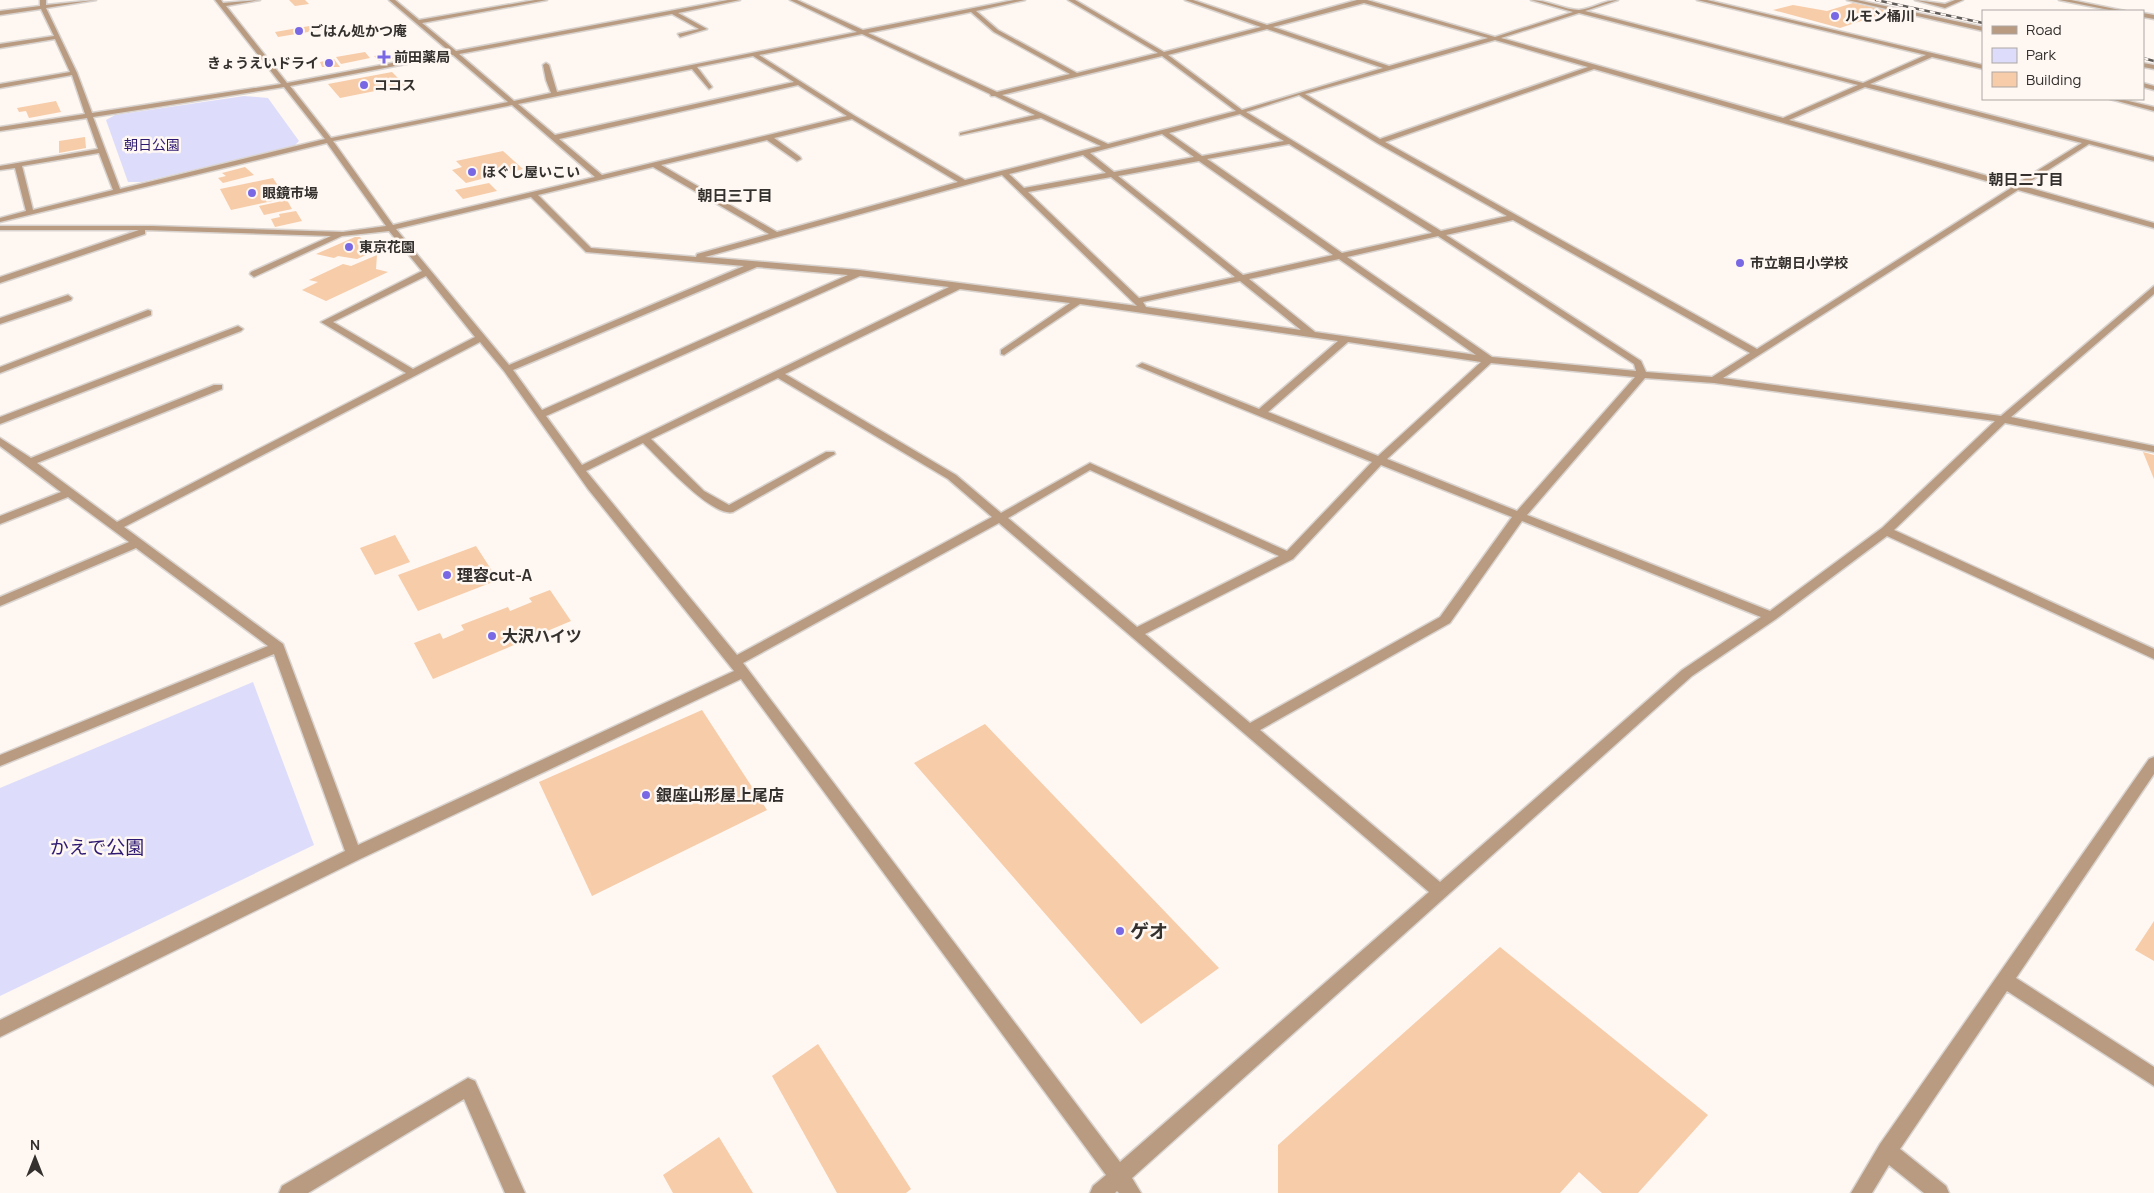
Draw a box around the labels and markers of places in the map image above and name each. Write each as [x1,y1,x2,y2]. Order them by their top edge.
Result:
place label: ルモン桶川 [1845,6,1915,25]
marker: ルモン桶川 [1829,10,1841,22]
place label: ごはん処かつ庵 [309,21,407,40]
marker: ごはん処かつ庵 [293,25,305,37]
place label: 前田薬局 [394,47,450,66]
marker: 前田薬局 [378,51,390,63]
place label: きょうえいドライ [207,53,319,72]
marker: きょうえいドライ [323,57,335,69]
place label: ココス [374,75,416,94]
marker: ココス [358,79,370,91]
place label: ほぐし屋いこい [482,162,580,181]
marker: ほぐし屋いこい [466,166,478,178]
place label: 眼鏡市場 [262,183,318,202]
marker: 眼鏡市場 [246,187,258,199]
place label: 東京花園 [359,237,415,256]
marker: 東京花園 [343,241,355,253]
place label: 市立朝日小学校 [1750,253,1848,272]
marker: 市立朝日小学校 [1734,257,1746,269]
place label: 理容cut-A [457,564,533,586]
marker: 理容cut-A [441,569,453,581]
place label: 大沢ハイツ [502,625,582,647]
marker: 大沢ハイツ [486,630,498,642]
place label: 銀座山形屋上尾店 [656,784,784,806]
marker: 銀座山形屋上尾店 [640,789,652,801]
place label: ゲオ [1130,918,1168,944]
marker: ゲオ [1114,925,1126,937]

